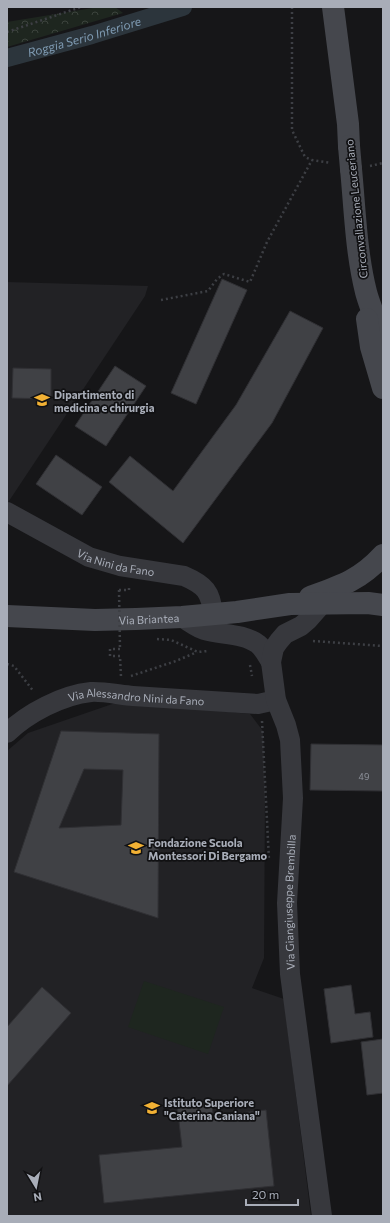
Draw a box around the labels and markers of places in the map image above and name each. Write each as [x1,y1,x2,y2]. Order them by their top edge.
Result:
place label: Dipartimento di medicina e chirurgia [54,388,155,414]
school or university icon: Dipartimento di medicina e chirurgia [33,391,51,409]
place label: Fondazione Scuola Montessori Di Bergamo [148,836,268,862]
school or university icon: Fondazione Scuola Montessori Di Bergamo [127,839,145,857]
place label: Istituto Superiore "Caterina Caniana" [164,1096,260,1122]
school or university icon: Istituto Superiore "Caterina Caniana" [143,1099,161,1117]

